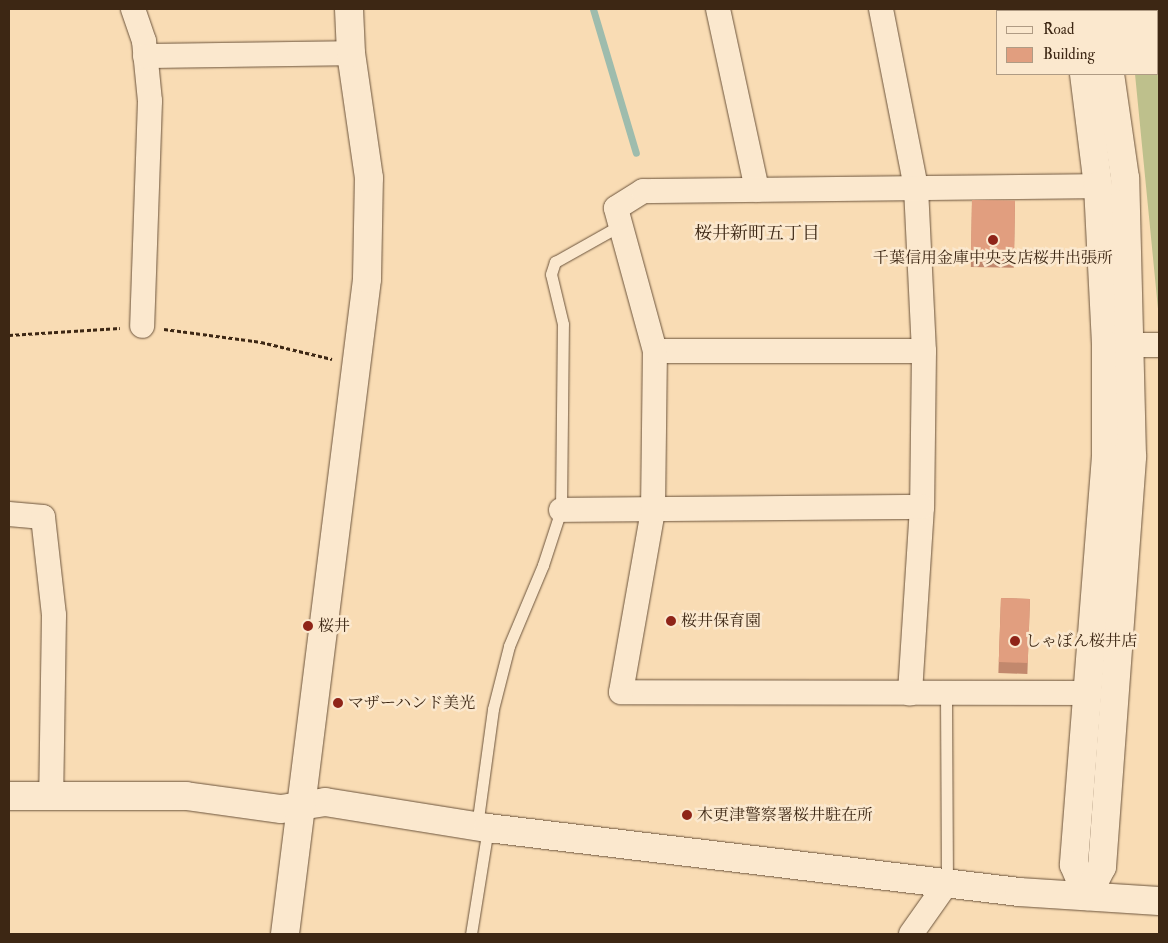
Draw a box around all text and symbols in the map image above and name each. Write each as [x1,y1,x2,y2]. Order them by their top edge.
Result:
legend [996,10,1158,75]
text: Road [1043,20,1074,39]
text: Building [1043,45,1095,64]
district label: 桜井新町五丁目 [694,223,820,245]
marker: 千葉信用金庫中央支店桜井出張所 [987,234,999,246]
place label: 千葉信用金庫中央支店桜井出張所 [873,248,1113,268]
place label: 桜井保育園 [681,611,761,631]
marker: 桜井保育園 [665,615,677,627]
place label: 桜井 [318,616,350,636]
marker: 桜井 [302,620,314,632]
place label: しゃぼん桜井店 [1025,631,1137,651]
marker: しゃぼん桜井店 [1009,635,1021,647]
place label: マザーハンド美光 [348,693,476,713]
marker: マザーハンド美光 [332,697,344,709]
place label: 木更津警察署桜井駐在所 [697,805,873,825]
marker: 木更津警察署桜井駐在所 [681,809,693,821]

